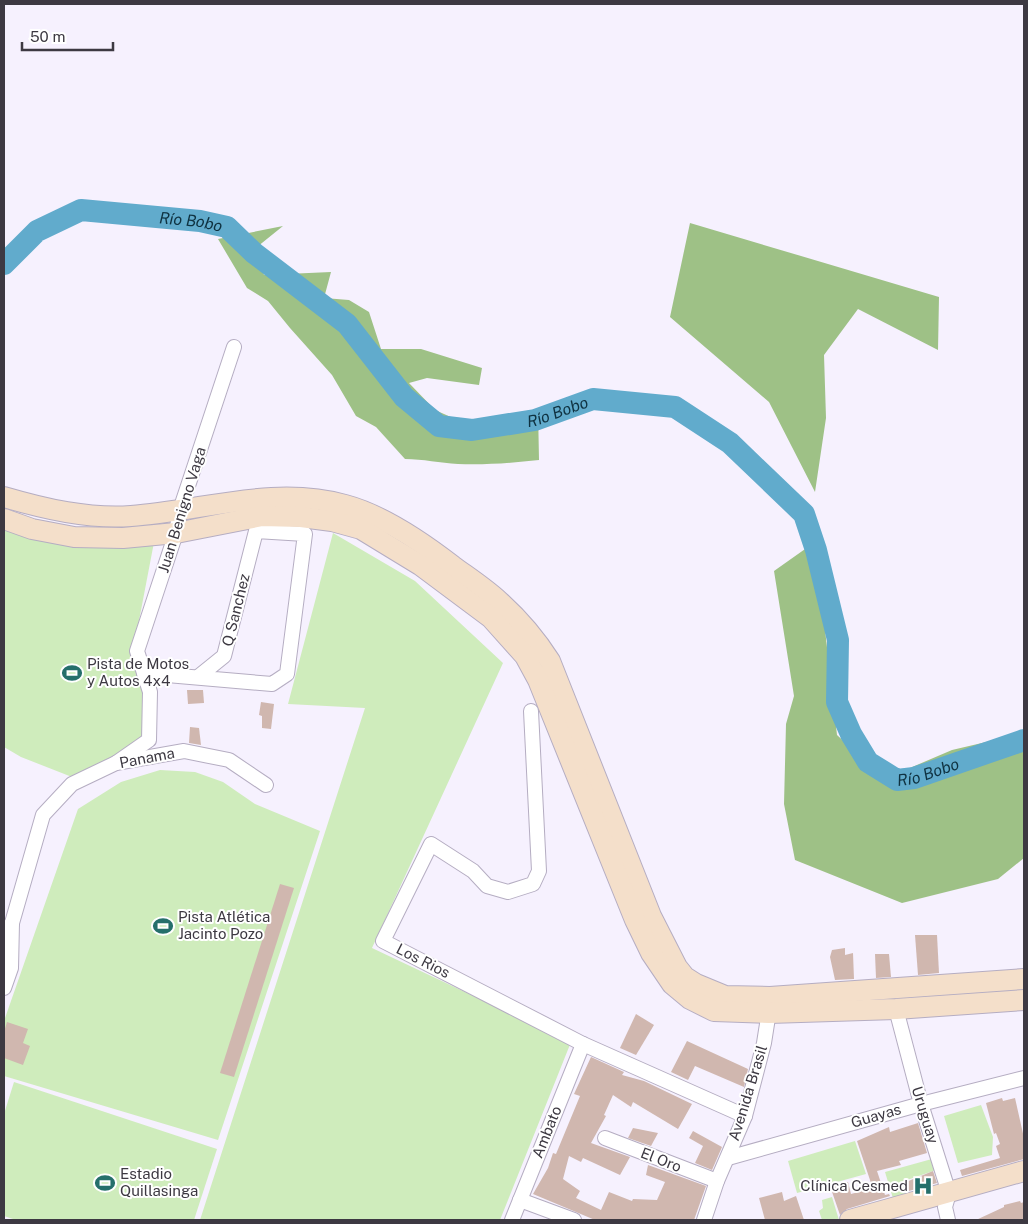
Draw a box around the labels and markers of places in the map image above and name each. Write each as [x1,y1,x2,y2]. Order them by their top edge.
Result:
place label: Pista de Motos y Autos 4x4 [87,655,189,689]
sports icon: Pista de Motos y Autos 4x4 [61,662,83,684]
place label: Pista Atlética Jacinto Pozo [178,908,270,942]
sports icon: Pista Atlética Jacinto Pozo [152,915,174,937]
place label: Estadio Quillasinga [120,1165,198,1199]
sports icon: Estadio Quillasinga [94,1172,116,1194]
hospital icon: Clínica Cesmed [912,1175,934,1197]
place label: Clínica Cesmed [800,1177,908,1194]

